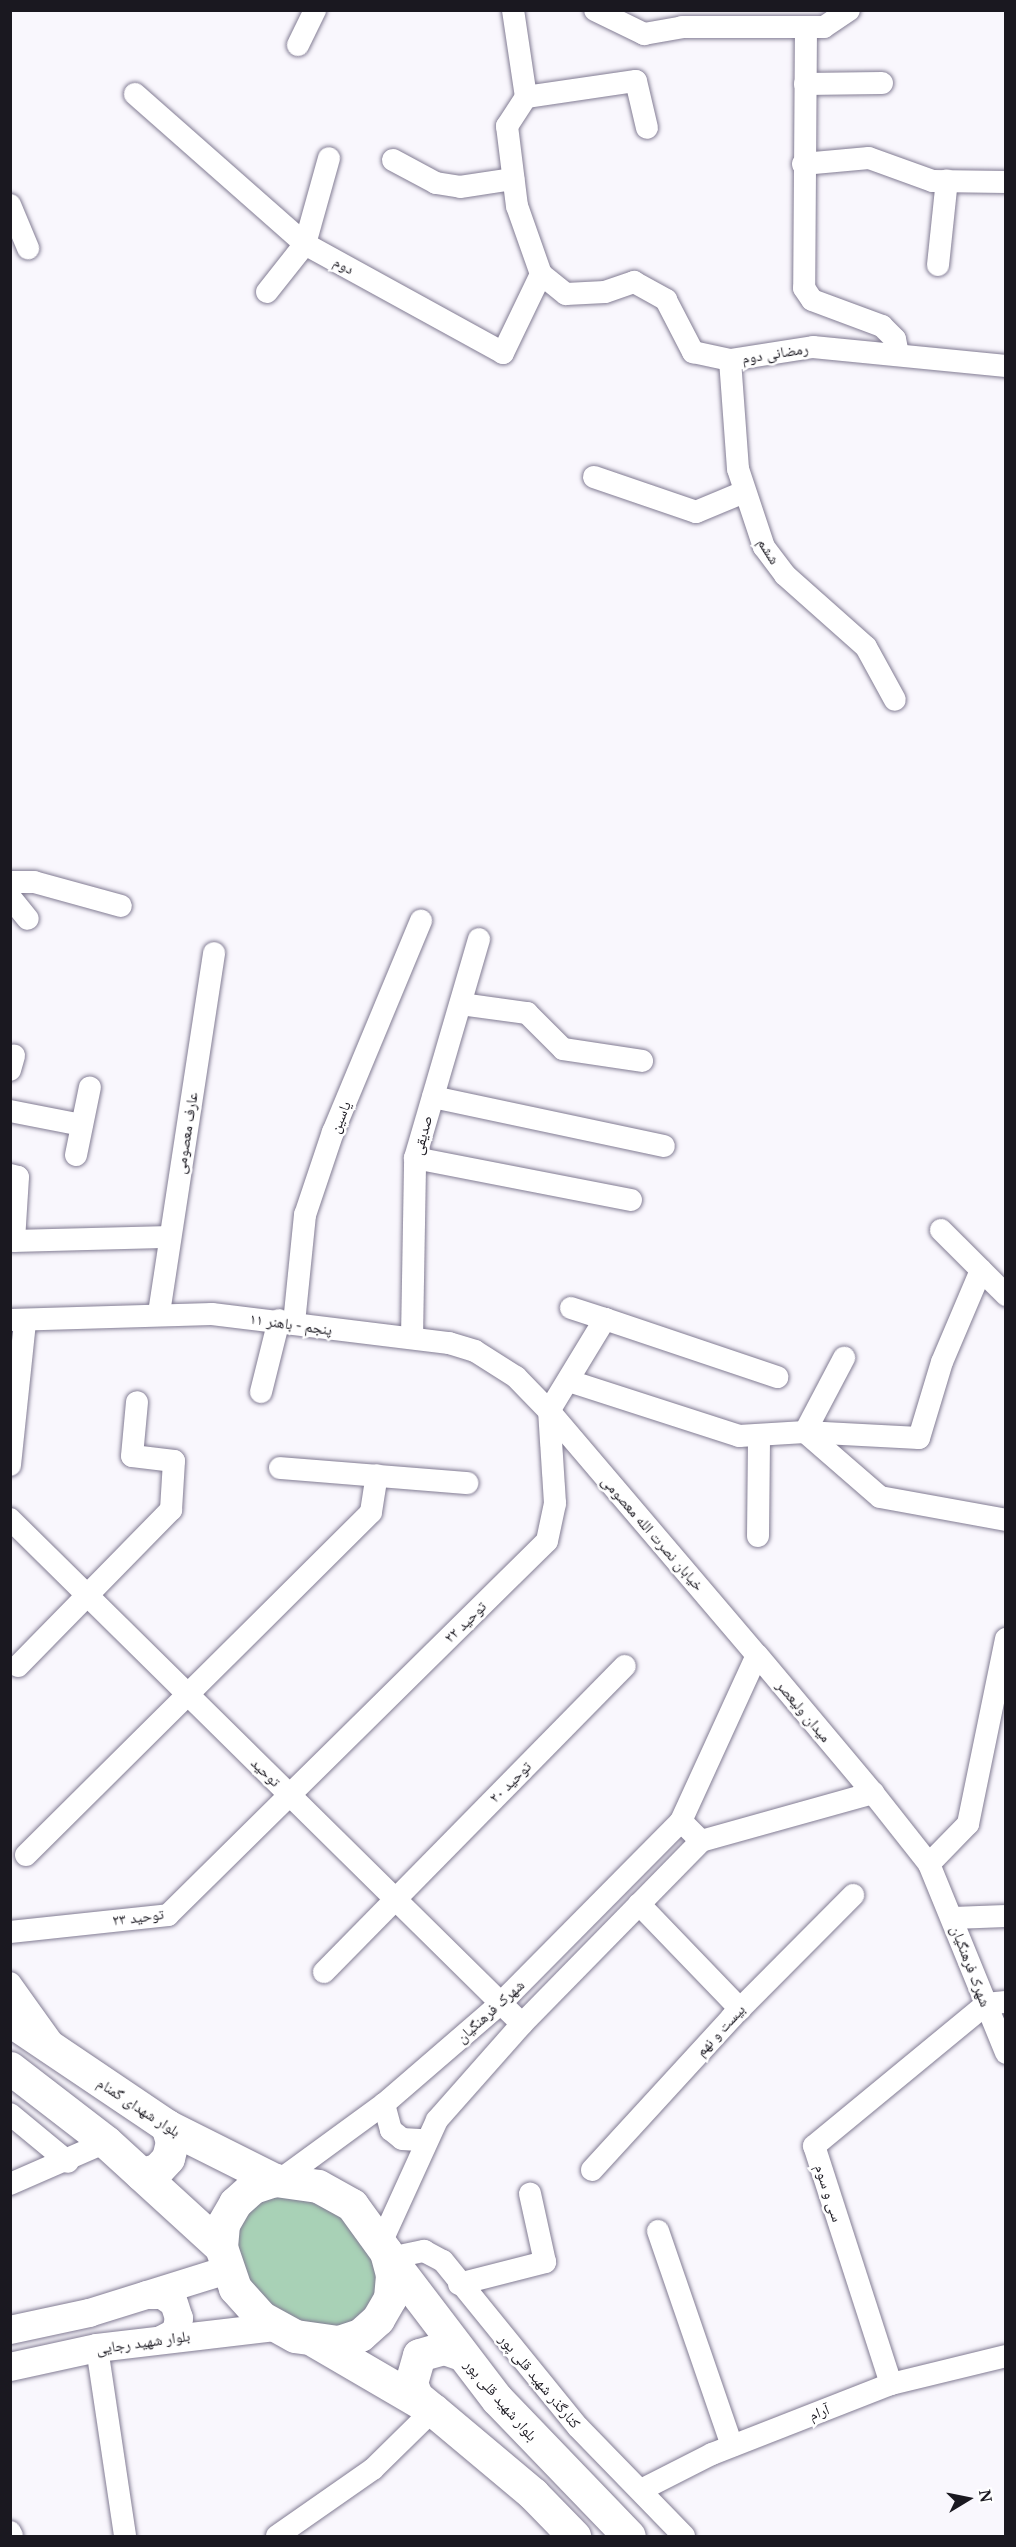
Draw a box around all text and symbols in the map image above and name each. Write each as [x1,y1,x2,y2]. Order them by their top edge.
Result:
street label: دوم [331,252,357,278]
street label: رمضانی دوم [741,339,809,367]
street label: ششم [754,534,784,568]
street label: عارف معصومی [171,1091,201,1175]
street label: یاسین [325,1098,355,1136]
street label: صدیقی [408,1113,436,1157]
street label: پنجم - باهنر ۱۱ [249,1309,333,1339]
street label: خیابان نصرت الله معصومی [598,1472,708,1594]
street label: توحید ۲۲ [440,1597,490,1647]
street label: میدان ولیعصر [773,1676,835,1746]
street label: توحید [247,1754,285,1790]
street label: توحید ۲۰ [485,1757,535,1807]
street label: توحید ۲۳ [111,1904,165,1930]
street label: شهرک فرهنگیان [947,1923,995,2009]
street label: شهرک فرهنگیان [452,1976,528,2046]
street label: بیست و نهم [691,2000,749,2060]
street label: بلوار شهدای گمنام [94,2073,184,2141]
street label: سی و سوم [811,2162,847,2224]
street label: بلوار شهید رجایی [95,2327,191,2357]
street label: کنارگذر شهید قلی پور [495,2330,585,2432]
street label: بلوار شهید قلی پور [461,2356,541,2444]
street label: آرام [806,2400,832,2424]
north arrow [938,2469,998,2529]
text: N [974,2488,998,2504]

